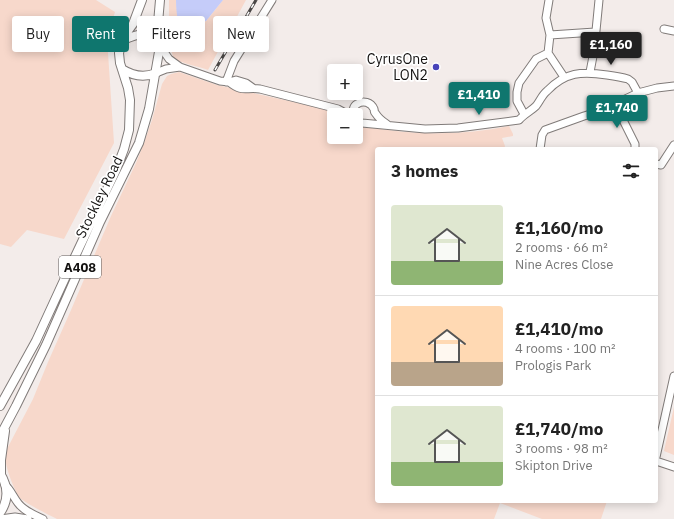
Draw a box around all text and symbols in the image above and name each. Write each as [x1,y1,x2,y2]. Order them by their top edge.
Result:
chip: Buy [12,16,64,52]
chip: Rent [72,16,129,52]
chip: Filters [137,16,205,52]
chip: New [213,16,269,52]
pin: £1,160 [578,32,644,66]
text: £1,160 [590,36,632,53]
place label: CyrusOne LON2 [367,50,428,84]
marker: CyrusOne LON2 [431,62,441,72]
map controls [327,64,363,144]
button: + [327,64,363,100]
pin: £1,410 [446,82,512,116]
text: £1,410 [458,86,500,103]
pin: £1,740 [584,95,650,129]
text: £1,740 [596,99,638,116]
button: − [327,108,363,144]
street label: Stockley Road [71,153,127,241]
text: 3 homes [391,160,458,182]
icon: filters [620,160,642,182]
text: £1,160/mo [515,217,603,239]
icon: home [423,221,471,269]
text: 2 rooms · 66 m² [515,239,608,256]
road number: A408 [59,256,101,278]
text: Nine Acres Close [515,256,614,273]
text: £1,410/mo [515,318,603,340]
icon: home [423,322,471,370]
text: 4 rooms · 100 m² [515,340,616,357]
text: Prologis Park [515,357,591,374]
text: £1,740/mo [515,418,603,440]
icon: home [423,422,471,470]
text: 3 rooms · 98 m² [515,440,608,457]
text: Skipton Drive [515,457,593,474]

